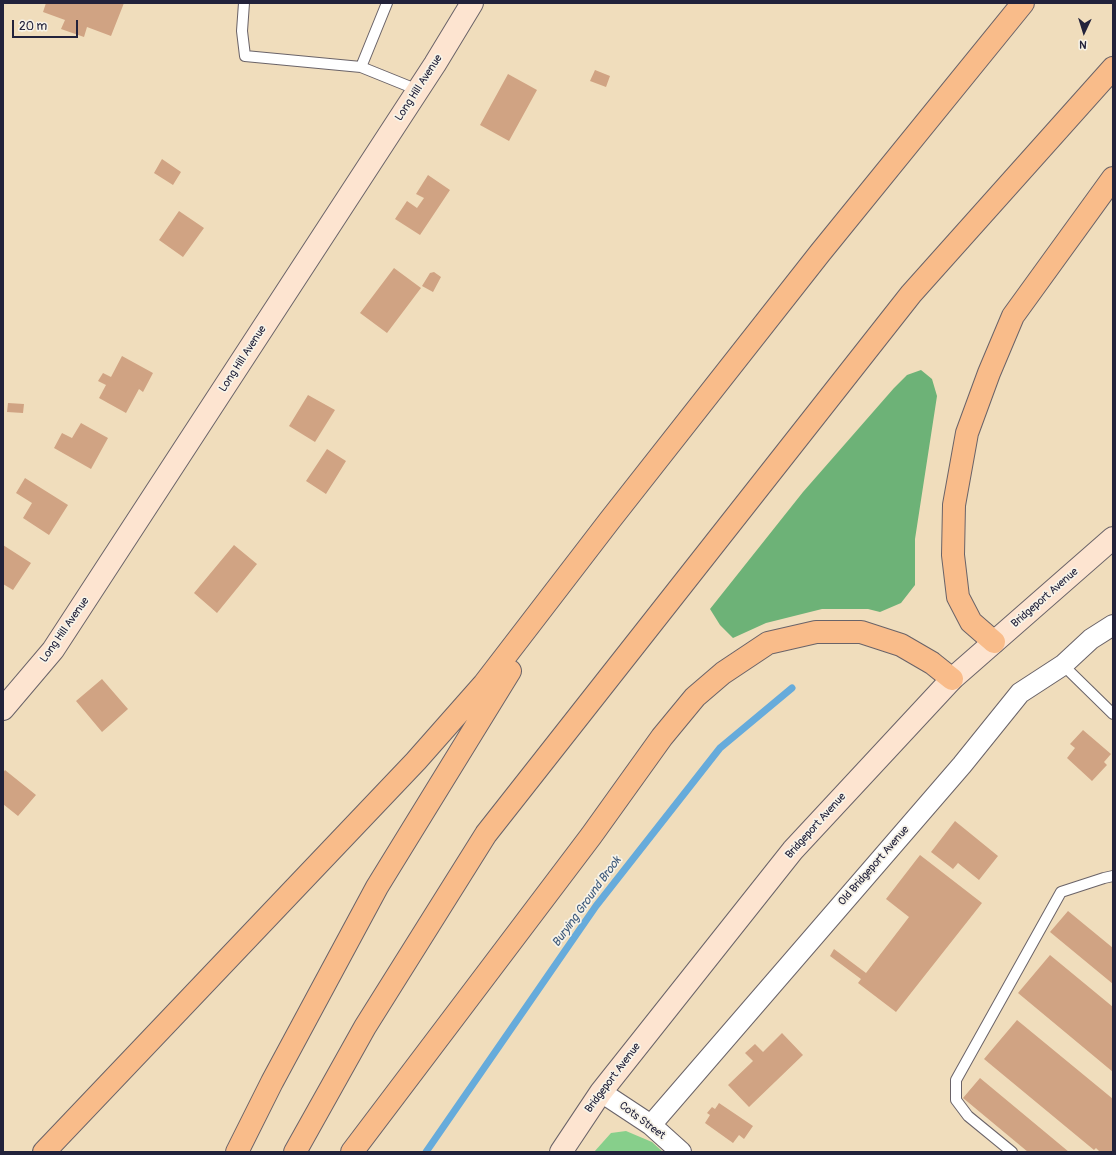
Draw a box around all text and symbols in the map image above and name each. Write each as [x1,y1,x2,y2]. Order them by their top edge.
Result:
scale bar [14,12,80,38]
north arrow [1064,12,1104,52]
text: 20 m [19,19,47,34]
text: N [1079,38,1087,51]
street label: Long Hill Avenue [393,52,445,124]
street label: Long Hill Avenue [217,323,269,395]
street label: Bridgeport Avenue [1009,565,1081,631]
street label: Long Hill Avenue [38,595,92,665]
street label: Bridgeport Avenue [783,790,849,862]
street label: Old Bridgeport Avenue [836,823,912,909]
water label: Burying Ground Brook [549,854,625,950]
street label: Bridgeport Avenue [582,1040,644,1116]
street label: Cots Street [616,1099,668,1143]

